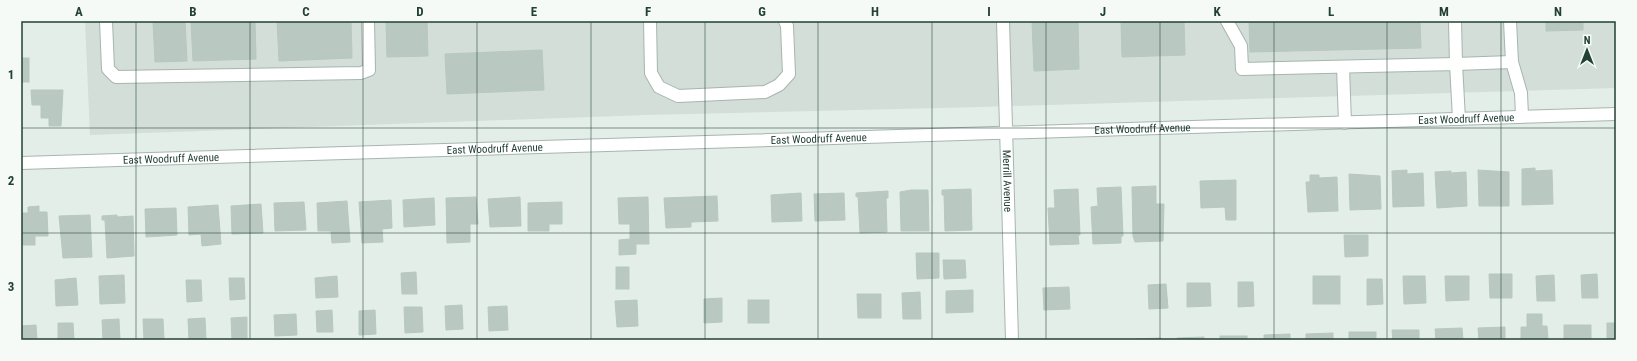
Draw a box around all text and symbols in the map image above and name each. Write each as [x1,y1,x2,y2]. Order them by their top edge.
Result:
text: A [75,4,83,19]
text: B [189,4,197,19]
text: C [302,4,310,19]
text: D [416,4,424,19]
text: E [531,4,538,19]
text: F [645,4,651,19]
text: G [758,4,766,19]
text: H [871,4,879,19]
text: I [987,4,991,19]
text: J [1100,4,1106,19]
text: K [1213,4,1221,19]
text: L [1328,4,1334,19]
text: M [1439,4,1449,19]
text: N [1554,4,1562,19]
north arrow [1567,30,1607,70]
text: N [1584,34,1591,47]
text: 1 [8,67,14,82]
street label: East Woodruff Avenue [1418,111,1515,127]
street label: East Woodruff Avenue [1094,121,1191,137]
street label: East Woodruff Avenue [770,131,867,147]
street label: East Woodruff Avenue [447,141,543,157]
street label: Merrill Avenue [1000,150,1014,212]
street label: East Woodruff Avenue [123,151,219,167]
text: 2 [8,173,15,188]
text: 3 [8,279,14,294]

